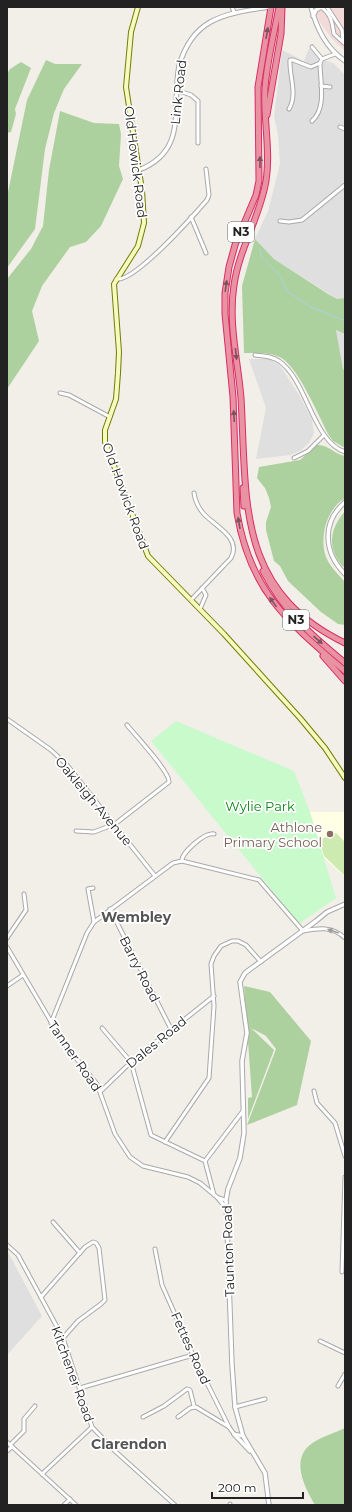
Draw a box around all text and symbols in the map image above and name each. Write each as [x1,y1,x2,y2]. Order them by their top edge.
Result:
one-way arrow [264,27,270,39]
street label: Link Road [167,59,189,125]
street label: Old Howick Road [121,105,151,219]
one-way arrow [257,155,263,168]
road number: N3 [228,222,254,242]
one-way arrow [223,280,229,292]
one-way arrow [232,348,239,360]
one-way arrow [231,409,237,422]
street label: Old Howick Road [99,440,153,552]
one-way arrow [236,517,242,529]
one-way arrow [269,597,277,607]
road number: N3 [283,610,309,630]
one-way arrow [312,635,323,644]
street label: Oakleigh Avenue [52,753,136,849]
park label: Wylie Park [225,798,295,814]
place label: Athlone Primary School [224,819,322,850]
marker: Athlone Primary School [325,829,335,839]
district label: Wembley [101,908,172,926]
one-way arrow [326,927,338,933]
street label: Barry Road [116,933,164,1005]
street label: Dales Road [122,1013,190,1071]
street label: Tanner Road [45,1017,105,1095]
street label: Taunton Road [218,1205,238,1297]
street label: Fettes Road [168,1309,214,1387]
street label: Kitchener Road [48,1324,98,1424]
district label: Clarendon [91,1435,167,1453]
scale bar [212,1474,303,1500]
text: 200 m [218,1480,257,1495]

